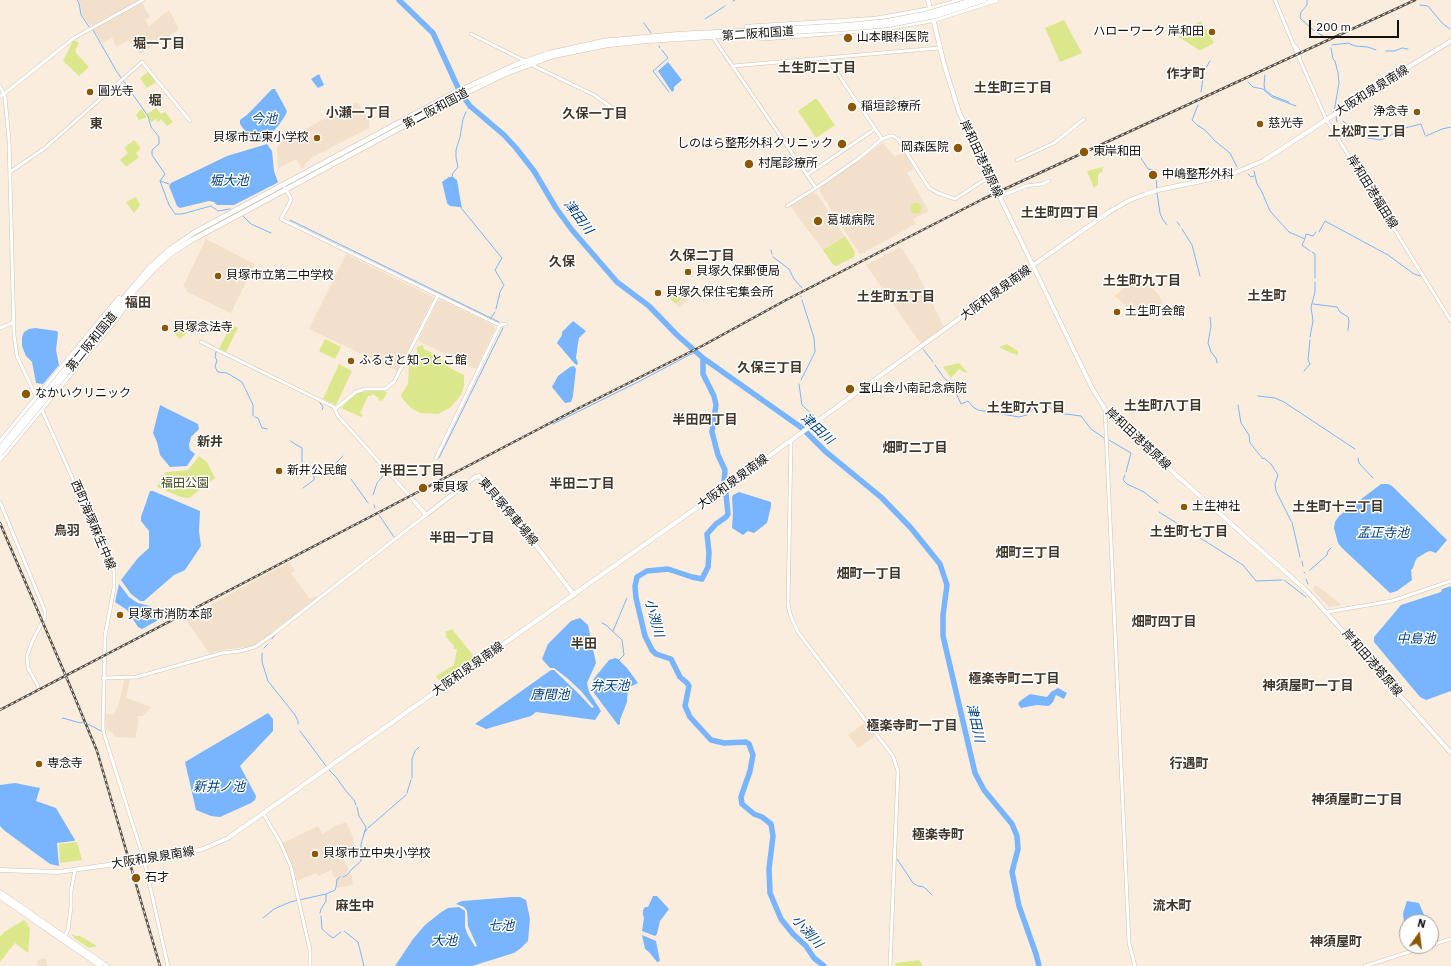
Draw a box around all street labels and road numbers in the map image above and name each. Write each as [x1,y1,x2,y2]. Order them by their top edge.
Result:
street label: 第二阪和国道 [722,24,794,44]
street label: 大阪和泉泉南線 [1333,63,1411,119]
street label: 第二阪和国道 [401,86,471,132]
street label: 岸和田港塔原線 [957,118,1005,200]
street label: 岸和田港福田線 [1344,153,1400,231]
street label: 大阪和泉泉南線 [958,262,1034,324]
street label: 第二阪和国道 [64,309,120,375]
street label: 岸和田港塔原線 [1102,405,1174,473]
street label: 大阪和泉泉南線 [695,451,771,513]
street label: 東貝塚停車場線 [475,475,541,549]
street label: 西町海塚麻生中線 [68,478,118,572]
street label: 岸和田港塔原線 [1339,627,1405,699]
street label: 大阪和泉泉南線 [429,639,507,699]
street label: 大阪和泉泉南線 [110,844,196,872]

